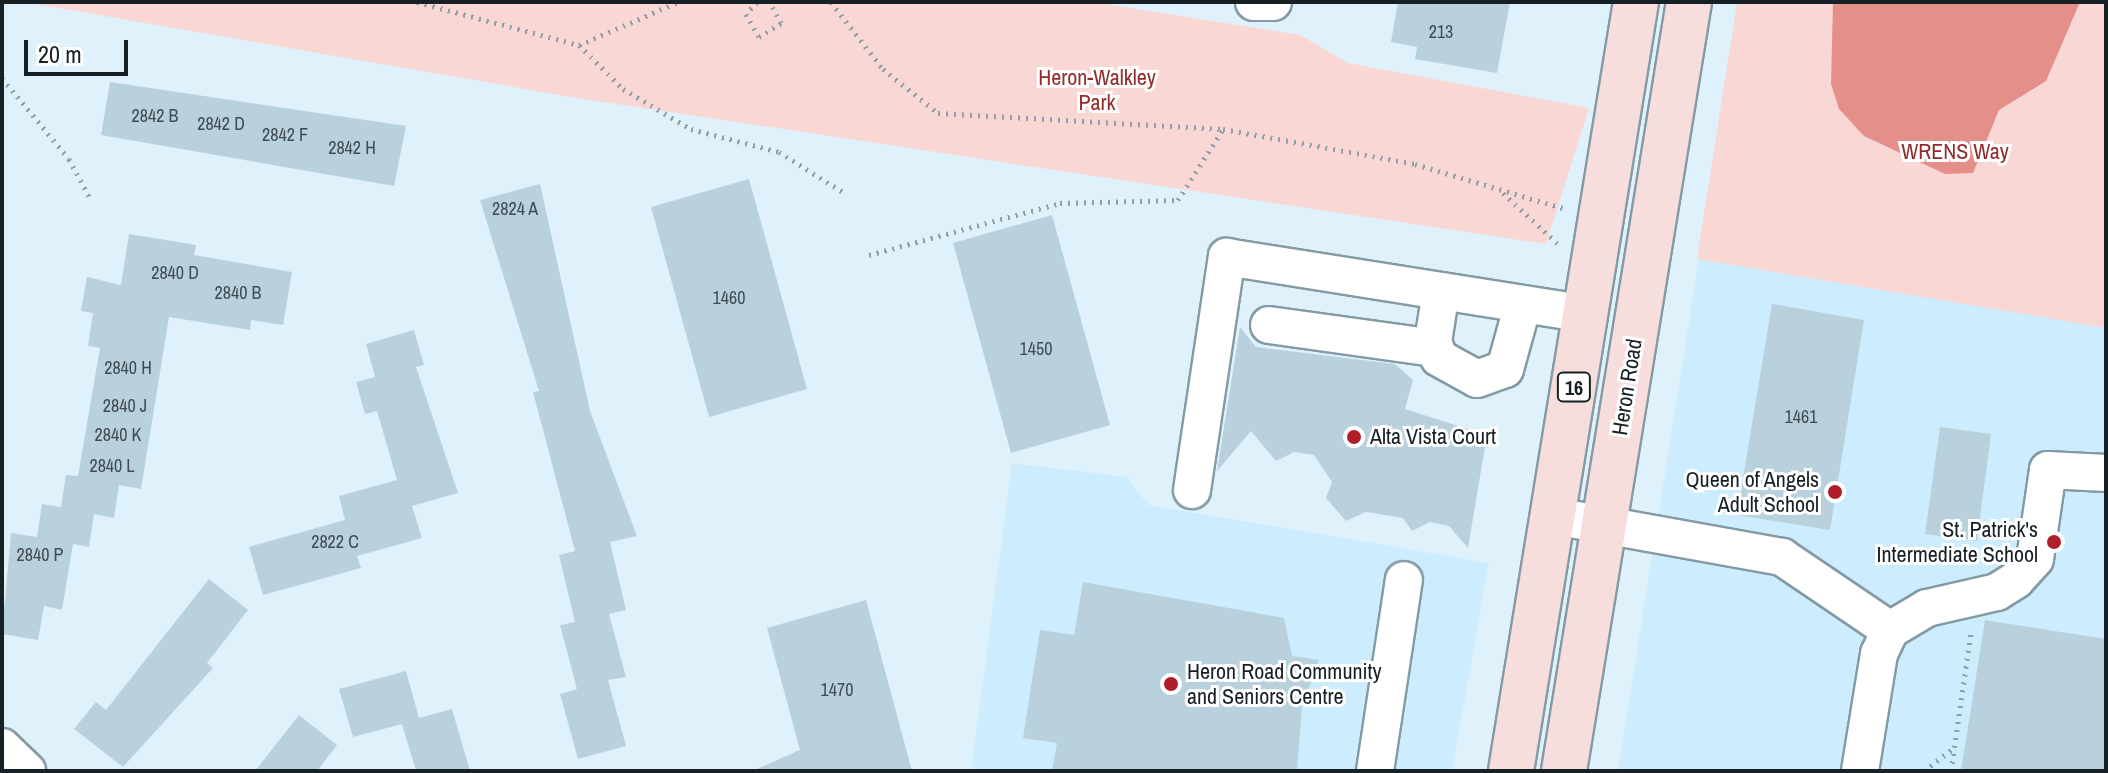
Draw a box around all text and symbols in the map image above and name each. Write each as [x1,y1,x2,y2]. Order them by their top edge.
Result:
house number: 213 [1429,21,1453,43]
scale bar [28,24,132,74]
text: 20 m [38,38,82,70]
park label: Heron-Walkley Park [1038,64,1156,116]
house number: 2842 B [132,105,178,127]
house number: 2842 D [197,113,245,135]
house number: 2842 F [262,124,308,146]
house number: 2842 H [328,137,376,159]
park label: WRENS Way [1901,139,2009,165]
house number: 2824 A [492,198,538,220]
house number: 2840 D [151,262,199,284]
house number: 2840 B [215,282,261,304]
house number: 1460 [713,287,745,309]
street label: Heron Road [1606,337,1648,437]
house number: 1450 [1020,338,1052,360]
house number: 2840 H [104,357,152,379]
road number: 16 [1556,371,1592,403]
house number: 2840 J [103,395,147,417]
house number: 1461 [1785,406,1817,428]
house number: 2840 K [95,424,141,446]
place label: Alta Vista Court [1370,424,1496,450]
marker: Alta Vista Court [1345,428,1363,446]
house number: 2840 L [89,455,135,477]
place label: Queen of Angels Adult School [1685,466,1819,518]
marker: Queen of Angels Adult School [1826,483,1844,501]
place label: St. Patrick's Intermediate School [1877,516,2038,568]
house number: 2822 C [311,531,359,553]
marker: St. Patrick's Intermediate School [2045,533,2063,551]
house number: 2840 P [17,544,63,566]
place label: Heron Road Community and Seniors Centre [1187,658,1382,710]
marker: Heron Road Community and Seniors Centre [1162,675,1180,693]
house number: 1470 [821,679,853,701]

